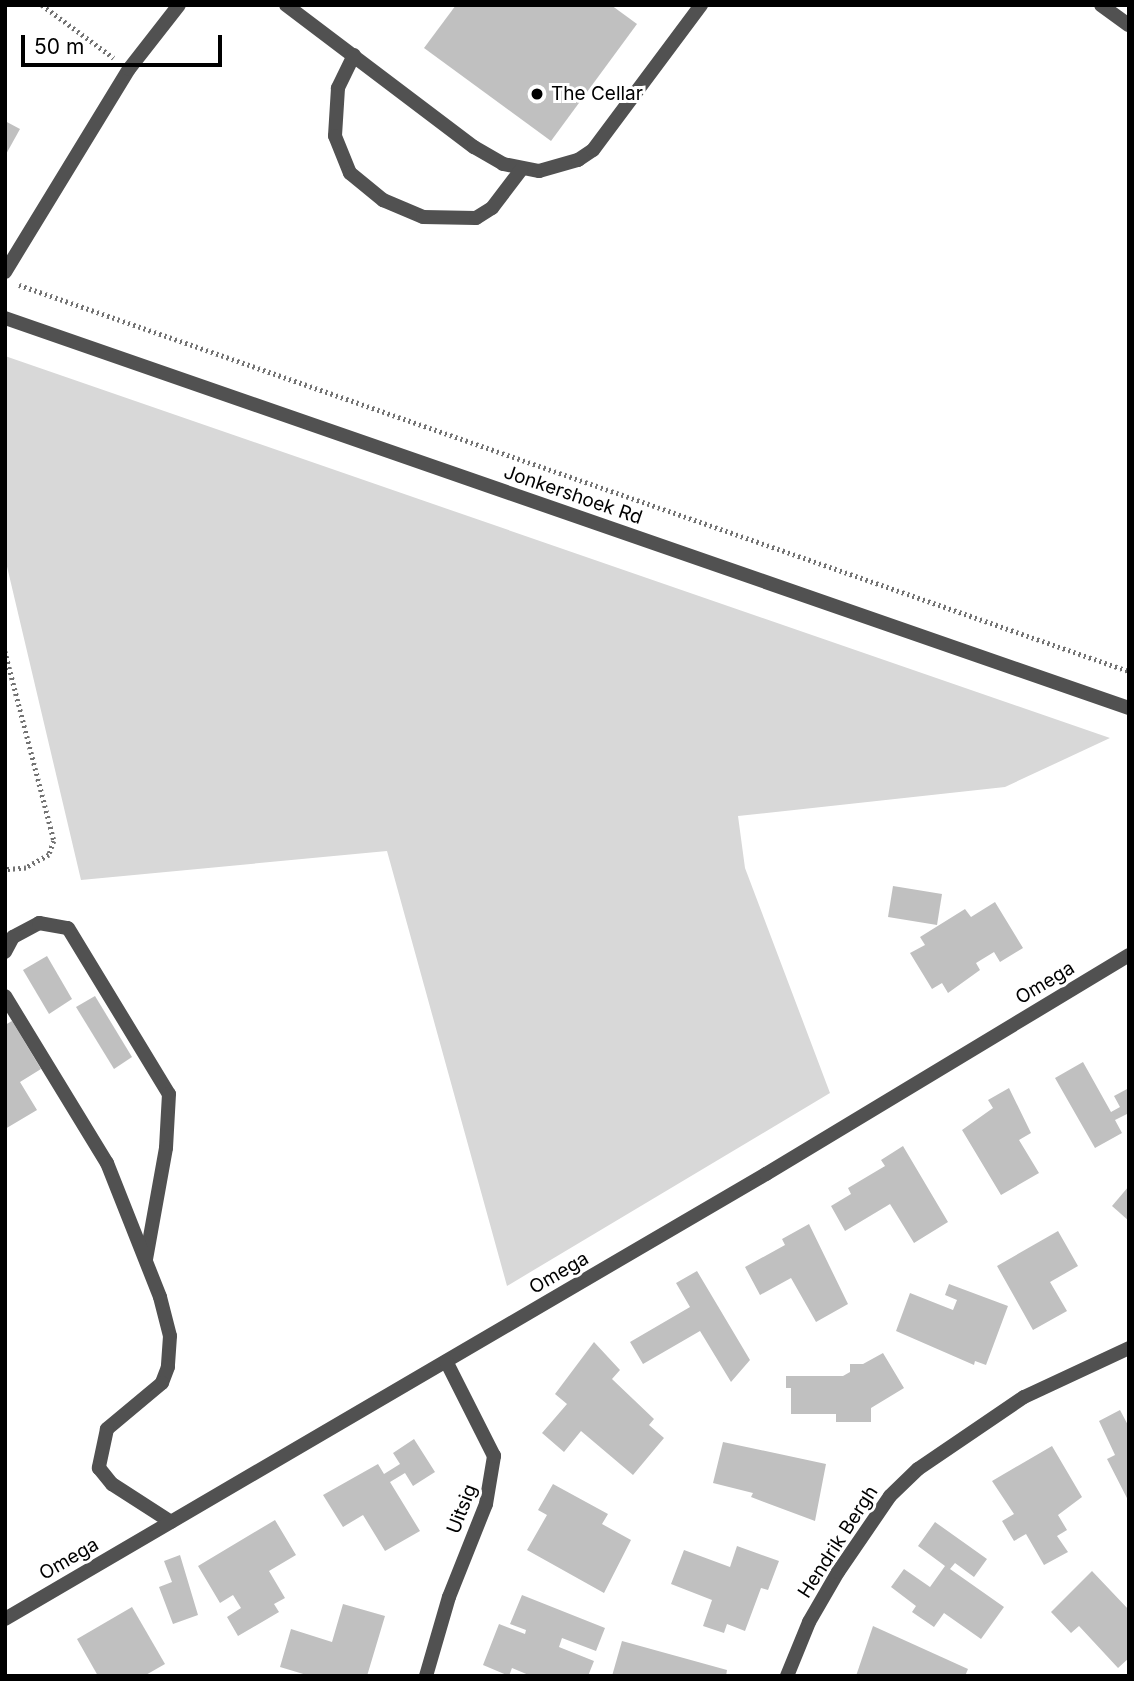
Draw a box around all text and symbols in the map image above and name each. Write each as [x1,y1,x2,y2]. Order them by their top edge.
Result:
scale bar [24,21,226,65]
text: 50 m [34,34,84,59]
place label: The Cellar [551,83,643,105]
marker: The Cellar [529,86,545,102]
street label: Jonkershoek Rd [501,461,645,529]
street label: Omega [1011,957,1079,1009]
street label: Omega [525,1247,593,1299]
street label: Uitsig [442,1481,482,1537]
street label: Hendrik Bergh [793,1482,883,1602]
street label: Omega [35,1533,103,1585]

